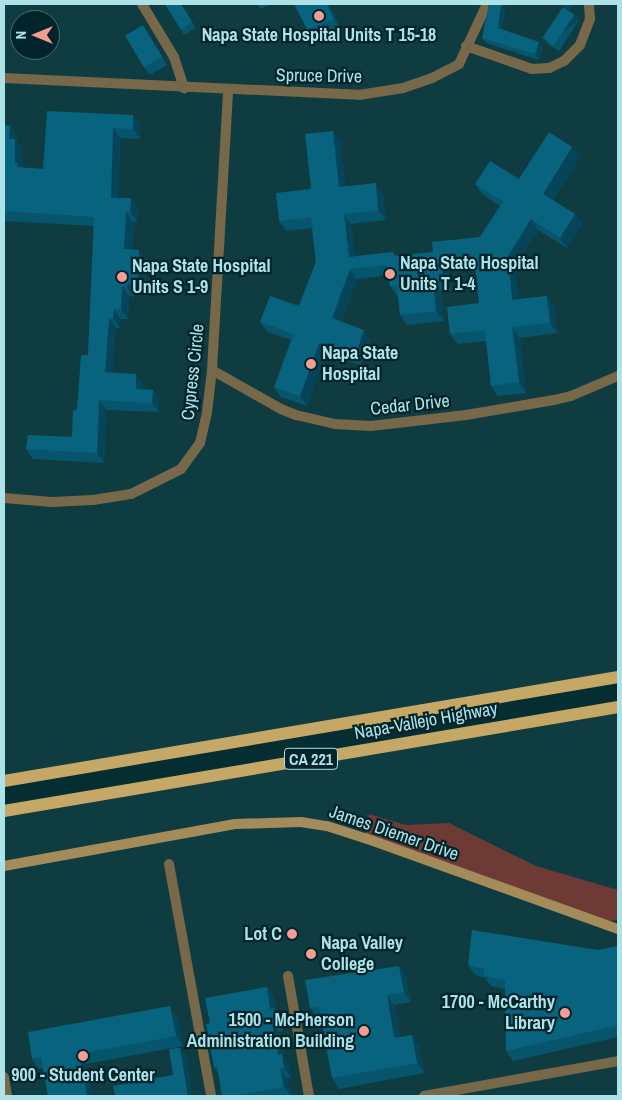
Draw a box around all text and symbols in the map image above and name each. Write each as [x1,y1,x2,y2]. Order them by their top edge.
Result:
north arrow [10,10,60,60]
marker: Napa State Hospital Units T 15-18 [313,10,325,22]
place label: Napa State Hospital Units T 15-18 [202,24,436,46]
text: N [12,31,30,39]
street label: Spruce Drive [276,64,362,88]
place label: Napa State Hospital Units T 1-4 [400,253,539,296]
place label: Napa State Hospital Units S 1-9 [132,256,271,298]
marker: Napa State Hospital Units T 1-4 [384,268,396,280]
marker: Napa State Hospital Units S 1-9 [116,271,128,283]
street label: Cypress Circle [177,323,209,421]
place label: Napa State Hospital [322,343,398,386]
marker: Napa State Hospital [304,357,318,371]
street label: Cedar Drive [369,390,451,420]
street label: Napa-Vallejo Highway [353,698,499,744]
road number: CA 221 [284,746,338,772]
street label: James Diemer Drive [327,801,461,865]
place label: Lot C [244,923,282,945]
marker: Lot C [286,928,298,940]
place label: Napa Valley College [321,933,403,976]
marker: Napa Valley College [305,948,317,960]
place label: 1700 - McCarthy Library [442,992,555,1034]
marker: 1700 - McCarthy Library [559,1007,571,1019]
place label: 1500 - McPherson Administration Building [187,1010,354,1052]
marker: 1500 - McPherson Administration Building [358,1025,370,1037]
marker: 900 - Student Center [77,1050,89,1062]
place label: 900 - Student Center [11,1064,155,1086]

